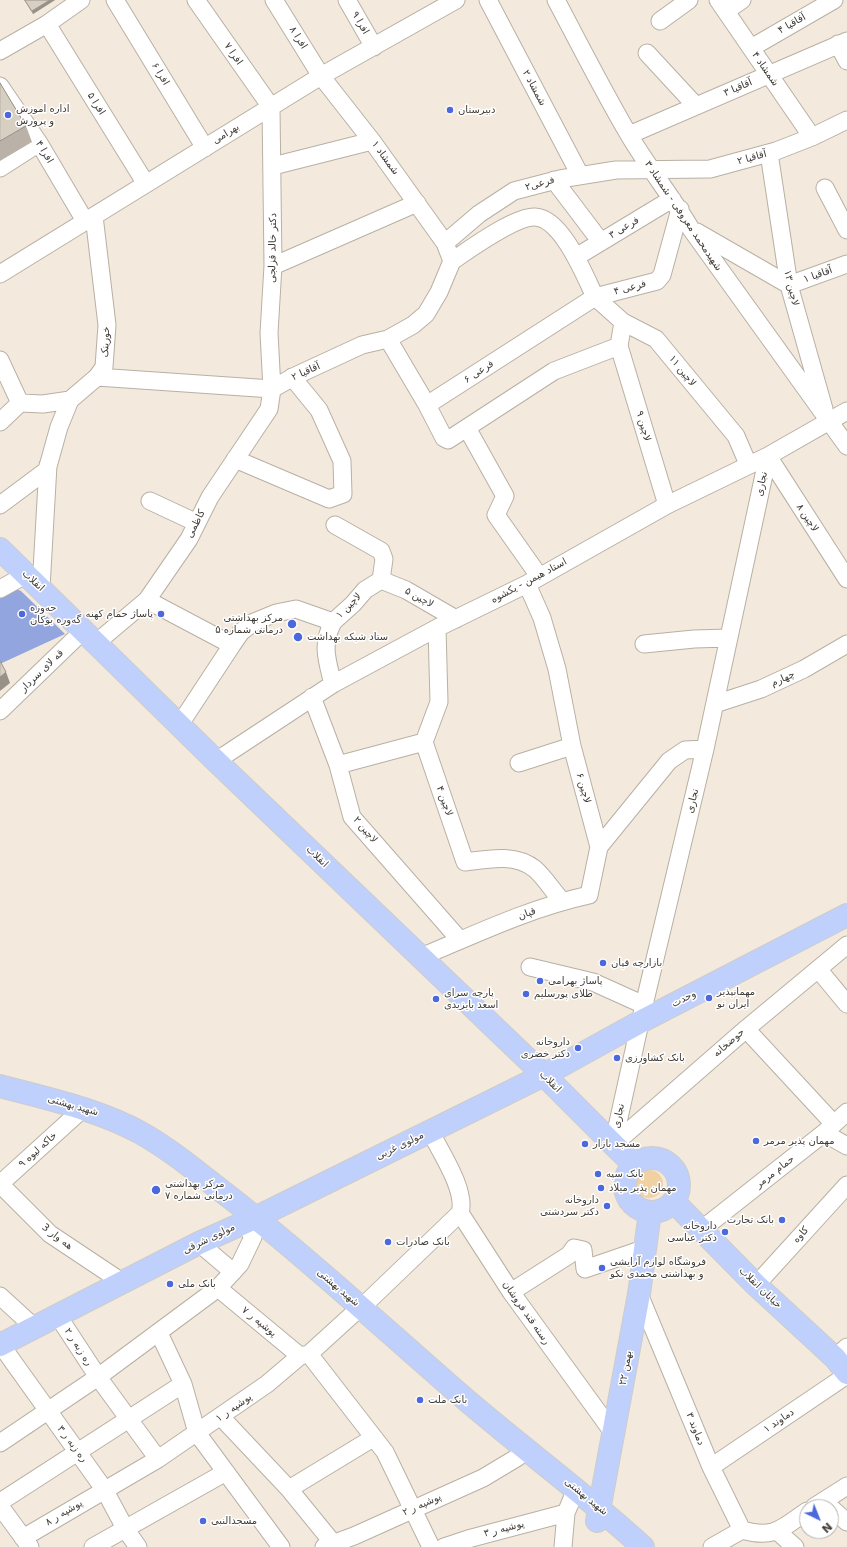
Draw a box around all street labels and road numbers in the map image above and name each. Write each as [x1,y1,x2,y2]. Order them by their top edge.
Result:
street label: افرا ۹ [349,9,371,37]
street label: آقاقیا ۴ [776,11,808,37]
street label: افرا ۸ [286,24,310,52]
street label: افرا ۷ [221,41,245,67]
street label: شمشاد ۴ [749,50,781,88]
street label: افرا ۶ [149,60,171,88]
street label: شمشاد ۲ [520,68,548,108]
street label: آقاقیا ۳ [722,77,754,99]
street label: افرا ۵ [84,90,108,118]
street label: بهرامی [210,121,242,147]
street label: افرا ۴ [33,138,55,166]
street label: شمشاد ۱ [369,139,401,177]
street label: آقاقیا ۲ [736,148,768,168]
street label: شهیدمحمد معروفی - شمشاد ۳ [642,159,724,273]
street label: فرعی۲ [524,174,556,194]
street label: دکتر خالد قزلجی [266,213,280,283]
street label: فرعی ۳ [607,214,641,242]
street label: آقاقیا ۱ [802,264,834,286]
street label: لاچین ۱۳ [781,269,801,307]
street label: فرعی ۴ [612,278,648,298]
street label: خورینک [99,326,113,358]
street label: لاچین ۱۱ [666,353,698,389]
street label: فرعی ۶ [462,358,496,386]
street label: آقاقیا ۲ [290,360,322,384]
street label: لاچین ۹ [633,409,653,443]
street label: نجاری [754,471,770,497]
street label: لاچین ۸ [794,502,820,534]
street label: کاظمی [184,508,208,540]
street label: استاد هیمن - یکشوه [489,556,569,606]
street label: انقلاب [19,568,47,594]
street label: لاچین ۵ [403,585,435,611]
street label: لاچین ۱ [334,591,364,621]
street label: قه لای سردار [18,647,66,695]
street label: چهارم [769,668,797,690]
street label: لاچین ۶ [573,771,593,805]
street label: لاچین ۴ [433,784,455,818]
street label: نجاری [684,787,702,815]
street label: لاچین ۲ [350,814,380,846]
street label: انقلاب [303,844,331,870]
street label: قپان [516,905,538,923]
street label: وحدت [670,988,698,1010]
street label: حوضخانه [711,1026,747,1060]
street label: انقلاب [537,1069,563,1095]
street label: شهید بهشتی [46,1093,100,1119]
street label: نجاری [611,1103,627,1129]
street label: مولوی غربی [374,1129,426,1163]
street label: خاکه لیوه ۹ [16,1130,60,1170]
street label: حمام مرمر [753,1153,797,1191]
street label: هه وار 3 [39,1221,75,1253]
street label: مولوی شرقی [181,1221,237,1257]
street label: کاوه [791,1224,811,1246]
street label: خیابان انقلاب [736,1265,784,1311]
street label: شهید بهشتی [314,1267,362,1309]
street label: رسته قند فروشان [500,1279,552,1347]
street label: پوشپه ر ۷ [239,1304,279,1340]
street label: ره زبه ر ۲ [61,1326,95,1368]
street label: ۲۲ بهمن [617,1350,635,1386]
street label: ۱ پوشپه ر [214,1391,254,1425]
street label: دماوند ۱ [761,1406,797,1436]
street label: دماوند ۳ [683,1411,707,1447]
street label: ره زبه ر ۳ [54,1423,90,1465]
street label: شهید بهشتی [562,1476,610,1518]
street label: پوشپه ر ۲ [401,1491,443,1519]
street label: پوشپە ر ۸ [43,1497,85,1529]
street label: پوشپه ر ۳ [483,1518,525,1540]

